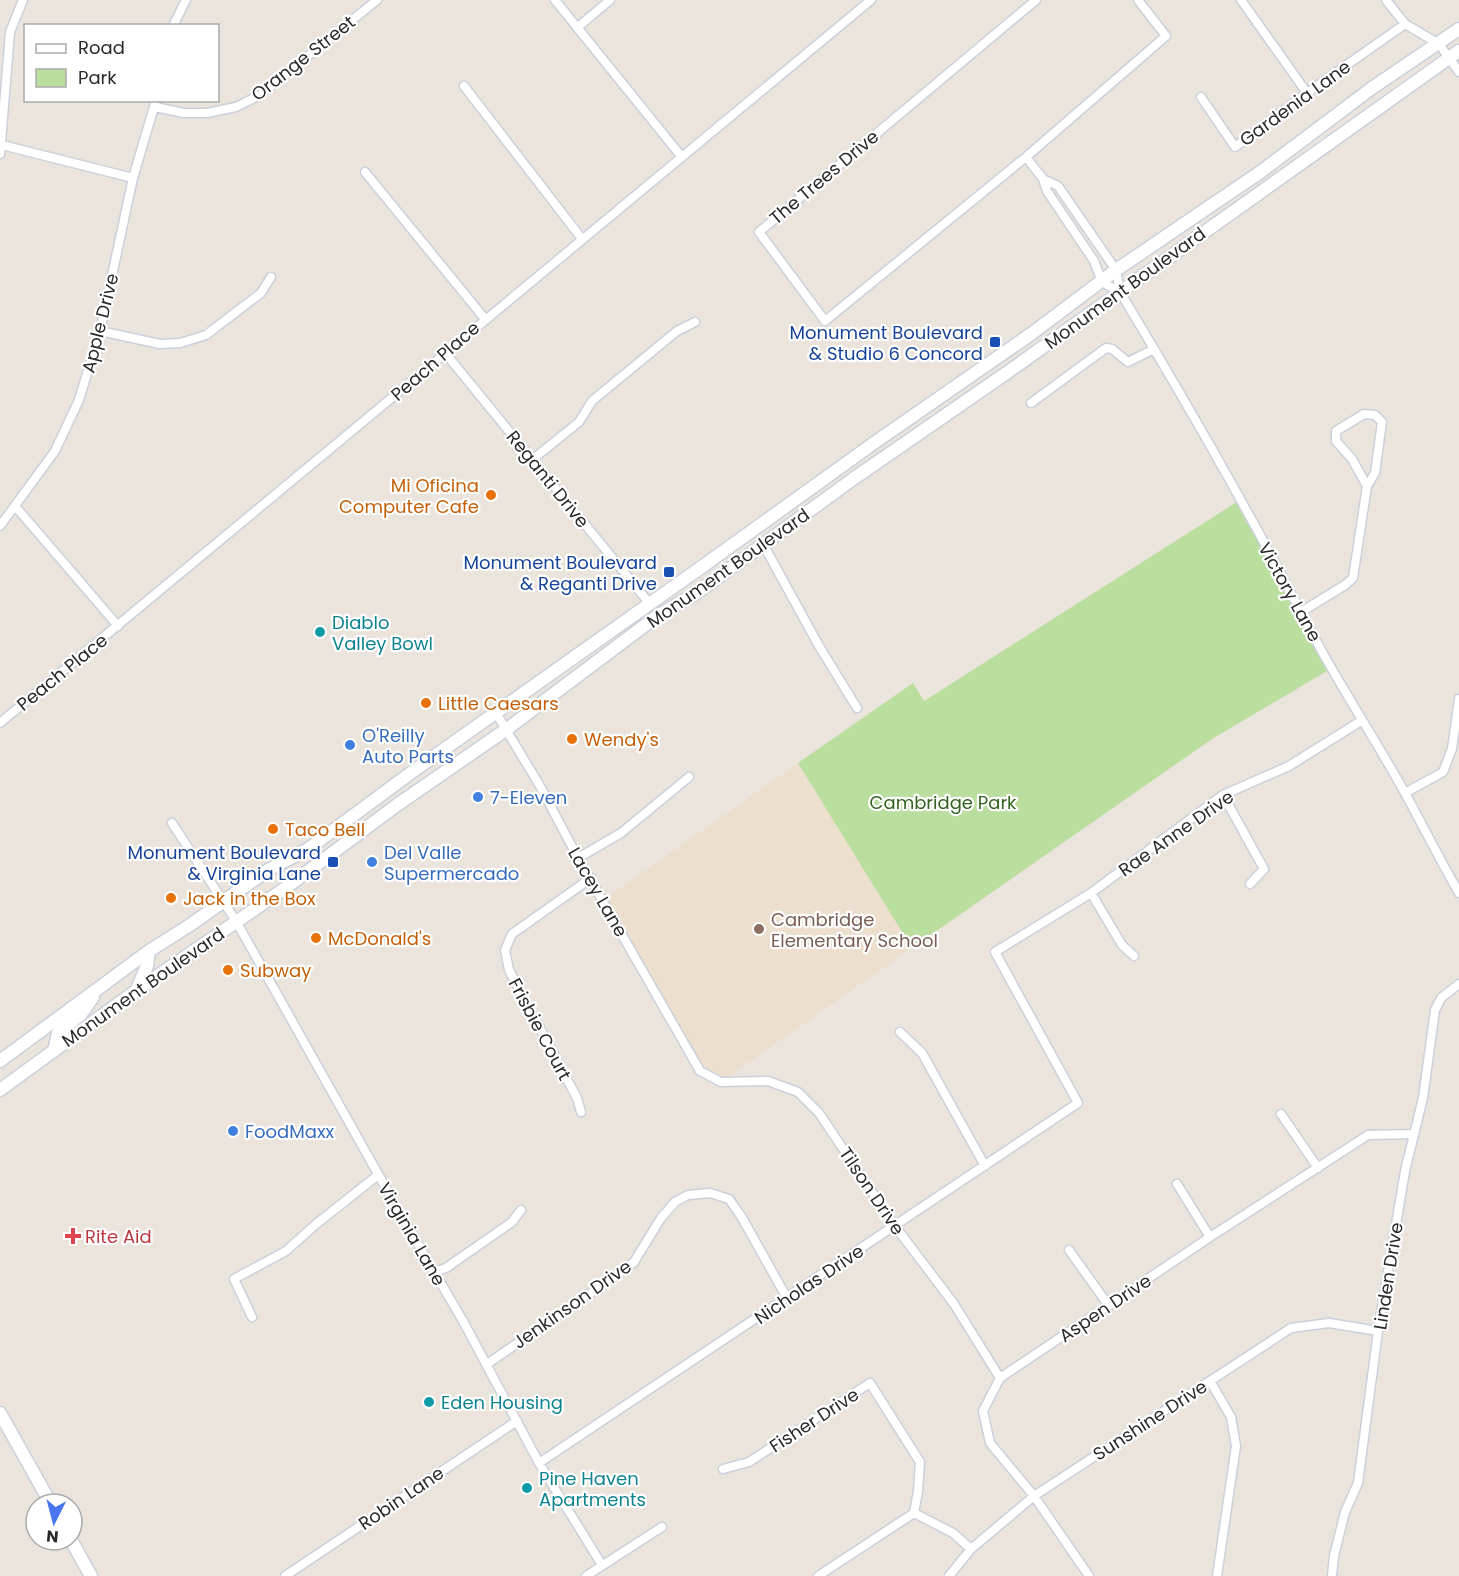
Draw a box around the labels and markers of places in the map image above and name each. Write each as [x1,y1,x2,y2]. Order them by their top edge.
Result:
place label: Monument Boulevard & Studio 6 Concord [790,320,983,366]
marker: Monument Boulevard & Studio 6 Concord [988,335,1002,349]
place label: Mi Oficina Computer Cafe [339,473,479,519]
marker: Mi Oficina Computer Cafe [484,488,498,502]
place label: Monument Boulevard & Reganti Drive [464,550,657,596]
marker: Monument Boulevard & Reganti Drive [662,565,676,579]
place label: Diablo Valley Bowl [332,610,433,656]
marker: Diablo Valley Bowl [313,625,327,639]
place label: Little Caesars [438,691,559,716]
marker: Little Caesars [419,696,433,710]
place label: O'Reilly Auto Parts [362,723,454,769]
place label: Wendy's [584,727,659,752]
marker: Wendy's [565,732,579,746]
marker: O'Reilly Auto Parts [343,738,357,752]
place label: 7-Eleven [490,785,567,810]
marker: 7-Eleven [471,790,485,804]
place label: Taco Bell [285,817,365,842]
marker: Taco Bell [266,822,280,836]
place label: Monument Boulevard & Virginia Lane [128,840,321,886]
place label: Del Valle Supermercado [384,840,519,886]
marker: Monument Boulevard & Virginia Lane [326,855,340,869]
marker: Del Valle Supermercado [365,855,379,869]
place label: Jack in the Box [183,886,316,911]
marker: Jack in the Box [164,891,178,905]
place label: Cambridge Elementary School [771,907,938,953]
marker: Cambridge Elementary School [752,922,766,936]
place label: McDonald's [328,926,431,951]
marker: McDonald's [309,931,323,945]
place label: Subway [240,958,311,983]
marker: Subway [221,963,235,977]
place label: FoodMaxx [245,1119,335,1144]
marker: FoodMaxx [226,1124,240,1138]
place label: Rite Aid [85,1224,152,1249]
marker: Rite Aid [66,1229,80,1243]
place label: Eden Housing [441,1390,563,1415]
marker: Eden Housing [422,1395,436,1409]
place label: Pine Haven Apartments [539,1466,646,1512]
marker: Pine Haven Apartments [520,1481,534,1495]

